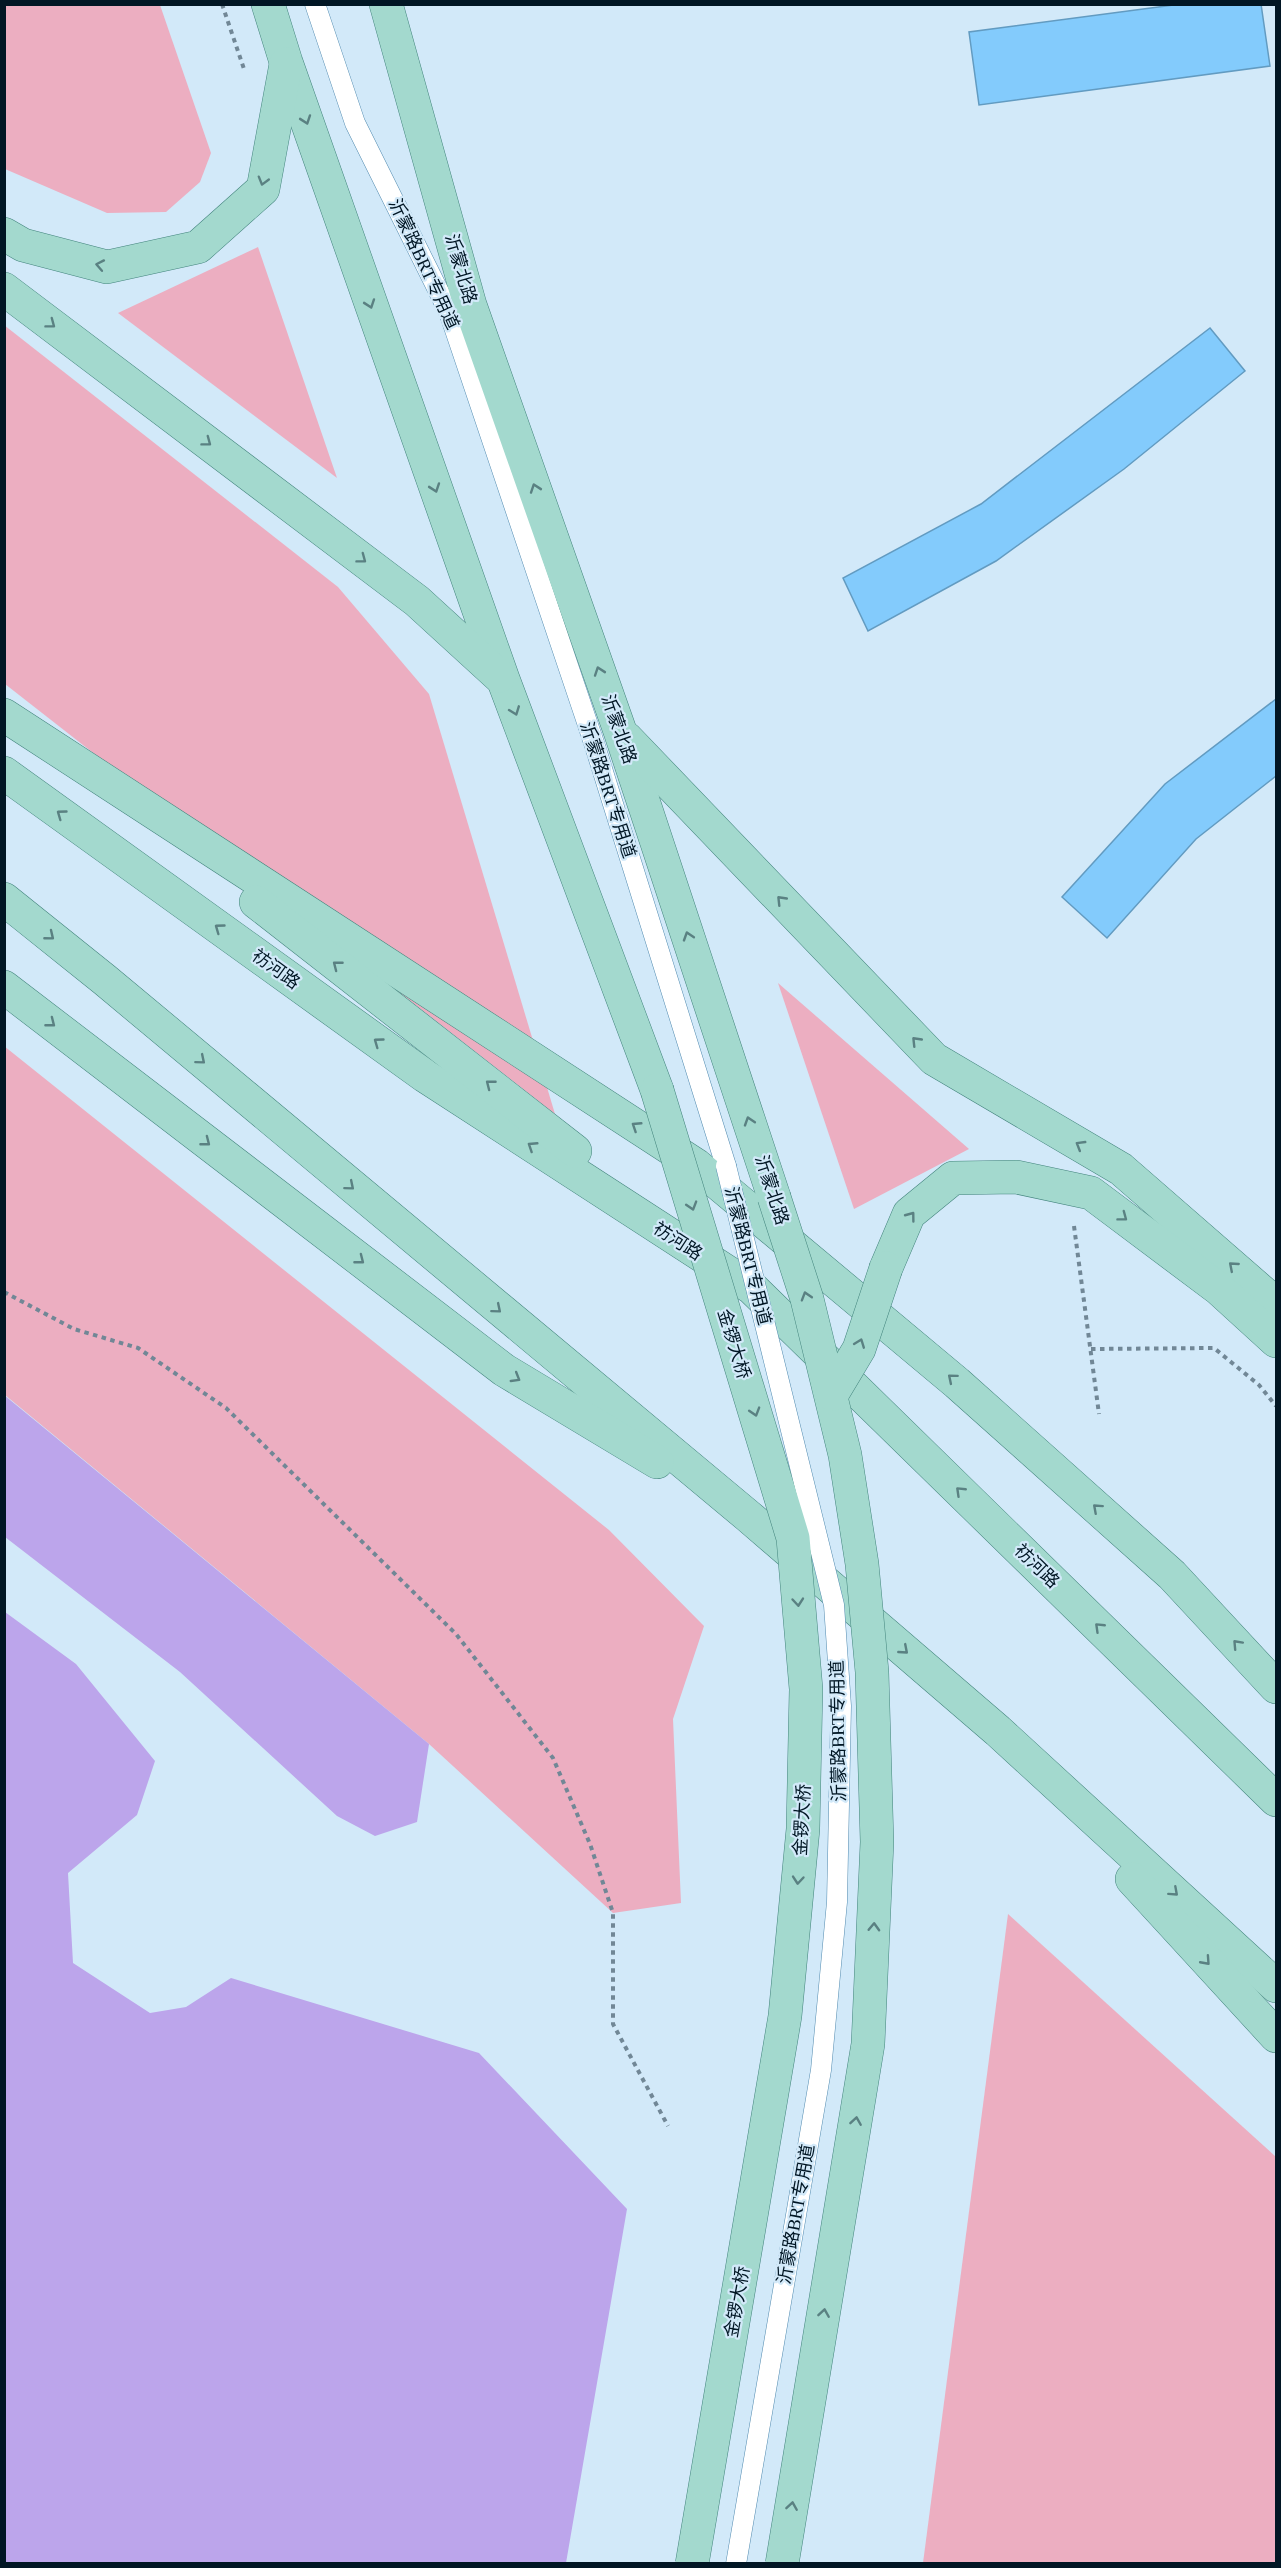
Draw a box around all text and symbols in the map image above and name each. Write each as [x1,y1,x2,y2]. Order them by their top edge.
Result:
one-way arrow [299,114,312,125]
one-way arrow [258,176,271,186]
street label: 沂蒙路BRT专用道 [385,195,463,333]
street label: 沂蒙北路 [441,232,481,306]
one-way arrow [95,259,105,272]
one-way arrow [363,298,376,309]
one-way arrow [45,317,56,328]
one-way arrow [200,434,211,445]
one-way arrow [428,482,441,493]
one-way arrow [529,483,542,493]
one-way arrow [356,552,367,563]
one-way arrow [594,667,607,677]
street label: 沂蒙北路 [598,692,640,766]
one-way arrow [507,705,520,716]
street label: 沂蒙路BRT专用道 [577,719,639,861]
one-way arrow [57,810,68,821]
one-way arrow [777,897,788,907]
one-way arrow [215,924,226,935]
one-way arrow [43,929,54,940]
one-way arrow [682,931,695,942]
street label: 祊河路 [248,945,304,993]
one-way arrow [332,961,343,972]
one-way arrow [44,1015,55,1026]
one-way arrow [913,1037,924,1048]
one-way arrow [373,1038,384,1049]
one-way arrow [194,1053,205,1064]
one-way arrow [486,1081,497,1092]
one-way arrow [744,1116,756,1127]
one-way arrow [632,1121,642,1133]
one-way arrow [199,1134,210,1145]
one-way arrow [1076,1141,1086,1153]
one-way arrow [528,1142,539,1153]
street label: 沂蒙北路 [751,1153,793,1227]
one-way arrow [343,1178,354,1189]
street label: 沂蒙路BRT专用道 [721,1185,775,1327]
one-way arrow [685,1200,697,1211]
one-way arrow [1117,1210,1128,1221]
one-way arrow [904,1212,915,1223]
street label: 祊河路 [650,1218,706,1264]
one-way arrow [354,1253,365,1264]
one-way arrow [1229,1262,1240,1273]
one-way arrow [801,1291,813,1302]
one-way arrow [490,1301,501,1312]
street label: 金锣大桥 [714,1307,754,1381]
one-way arrow [853,1338,865,1349]
one-way arrow [510,1370,520,1382]
one-way arrow [948,1374,959,1385]
one-way arrow [748,1406,760,1417]
one-way arrow [956,1487,966,1498]
one-way arrow [1094,1504,1104,1515]
street label: 祊河路 [1011,1540,1063,1592]
one-way arrow [791,1597,804,1606]
one-way arrow [1096,1623,1106,1634]
one-way arrow [1233,1640,1244,1651]
one-way arrow [897,1643,908,1654]
street label: 沂蒙路BRT专用道 [827,1660,849,1802]
street label: 金锣大桥 [790,1784,814,1856]
one-way arrow [792,1875,805,1884]
one-way arrow [1167,1885,1178,1896]
one-way arrow [867,1923,880,1932]
one-way arrow [1199,1954,1210,1965]
one-way arrow [849,2116,861,2126]
street label: 沂蒙路BRT专用道 [774,2142,818,2286]
street label: 金锣大桥 [721,2265,753,2339]
one-way arrow [817,2309,829,2318]
one-way arrow [785,2501,797,2510]

